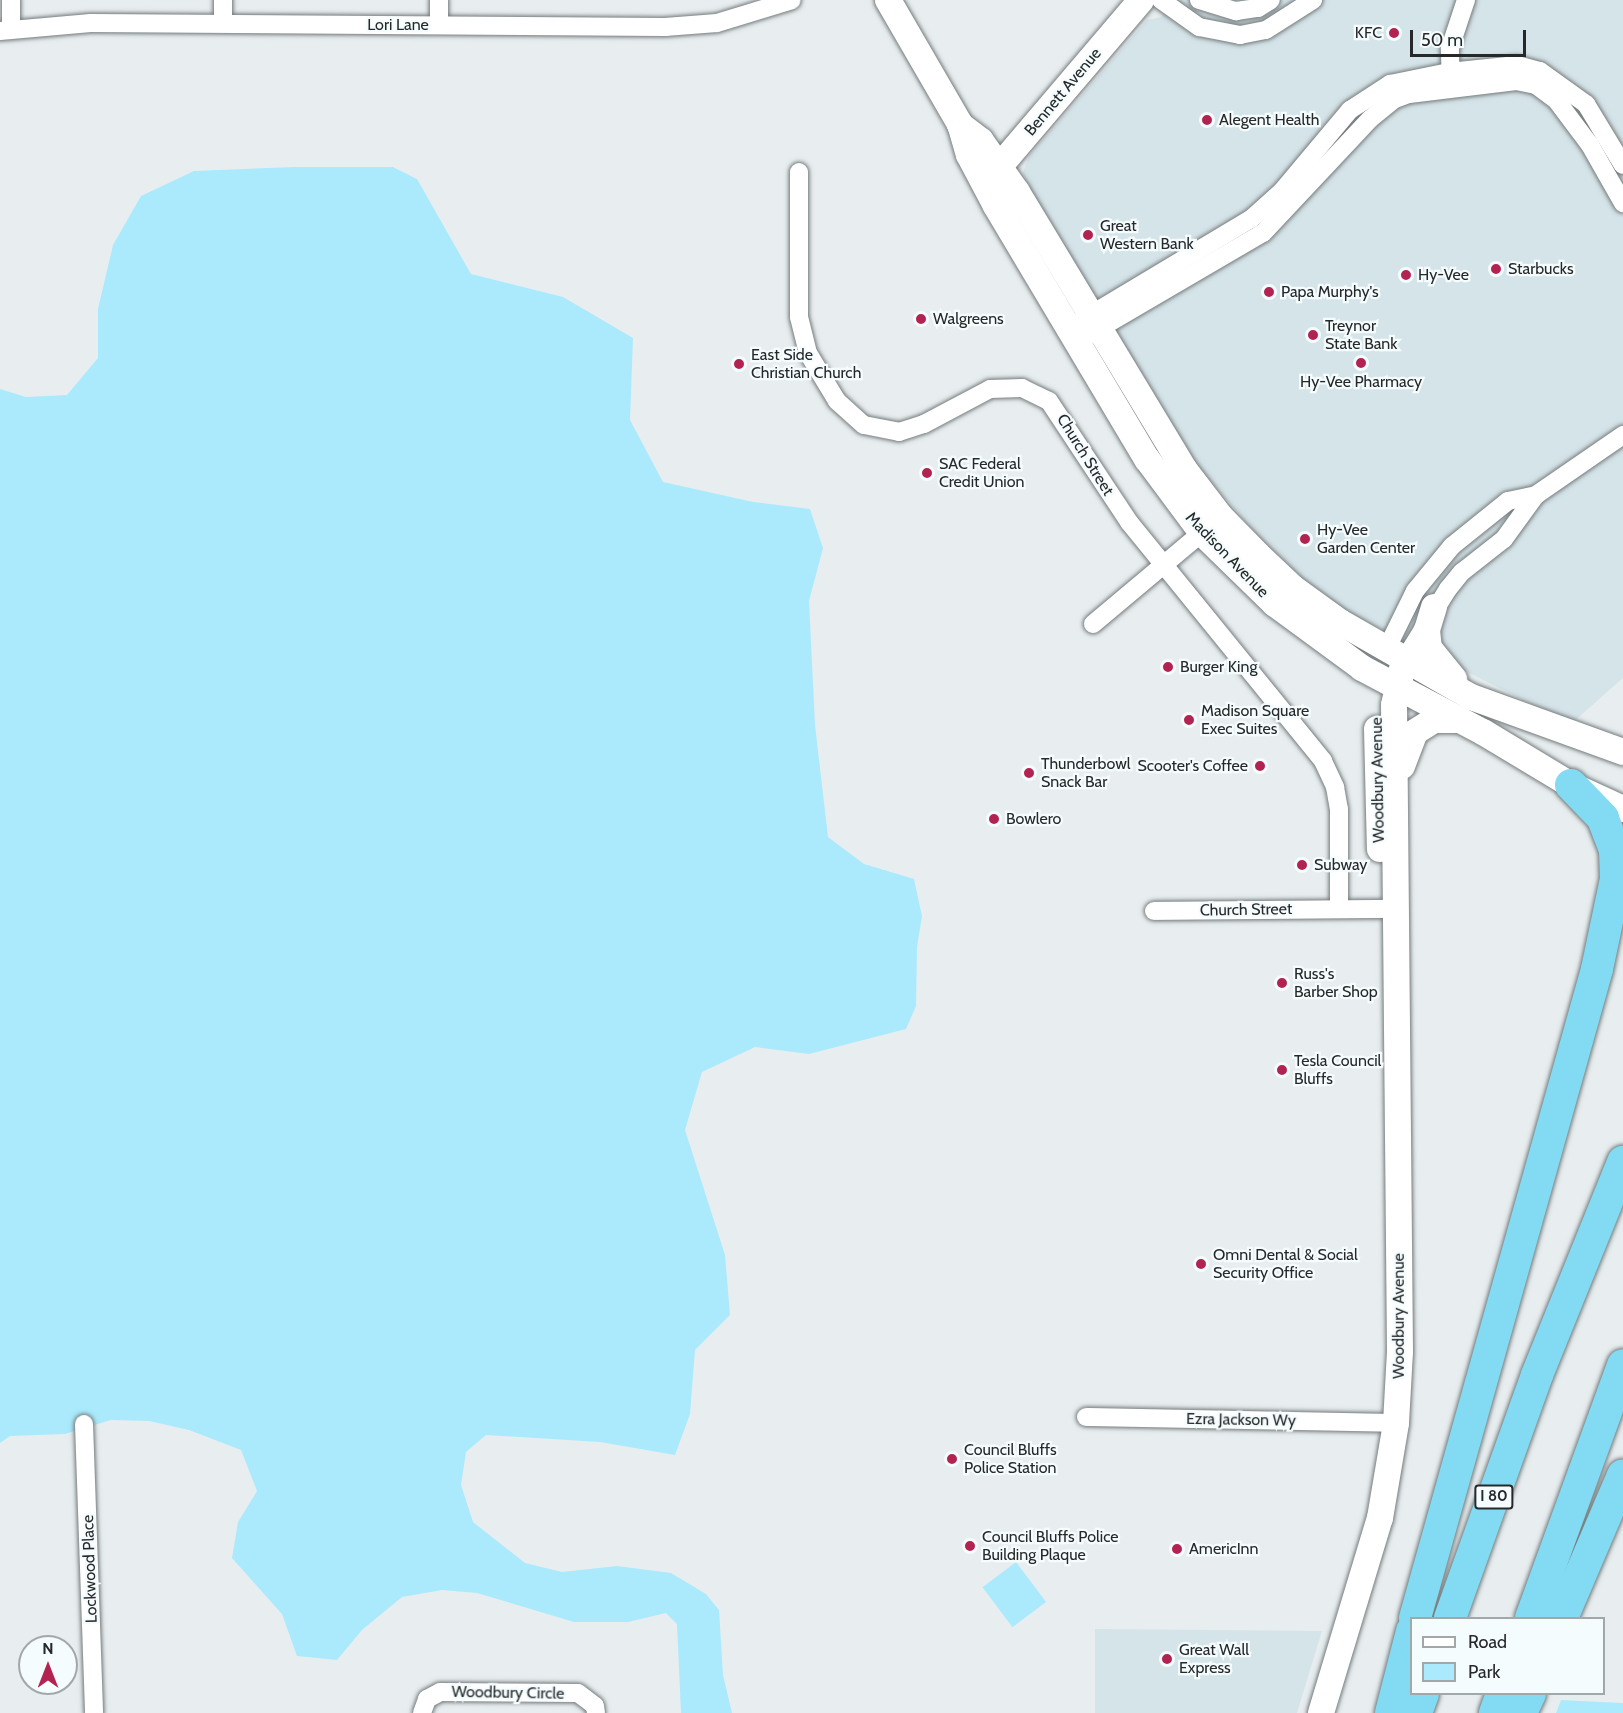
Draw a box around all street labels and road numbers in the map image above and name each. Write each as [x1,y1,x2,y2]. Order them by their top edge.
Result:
street label: Lori Lane [367,15,429,35]
street label: Bennett Avenue [1021,44,1105,140]
street label: Church Street [1052,411,1118,499]
street label: Madison Avenue [1181,508,1273,602]
street label: Woodbury Avenue [1367,717,1389,843]
street label: Church Street [1200,900,1292,920]
street label: Woodbury Avenue [1389,1253,1409,1379]
street label: Ezra Jackson Wy [1186,1409,1296,1431]
road number: I 80 [1473,1485,1515,1509]
street label: Lockwood Place [79,1514,101,1624]
street label: Woodbury Circle [451,1682,565,1704]

